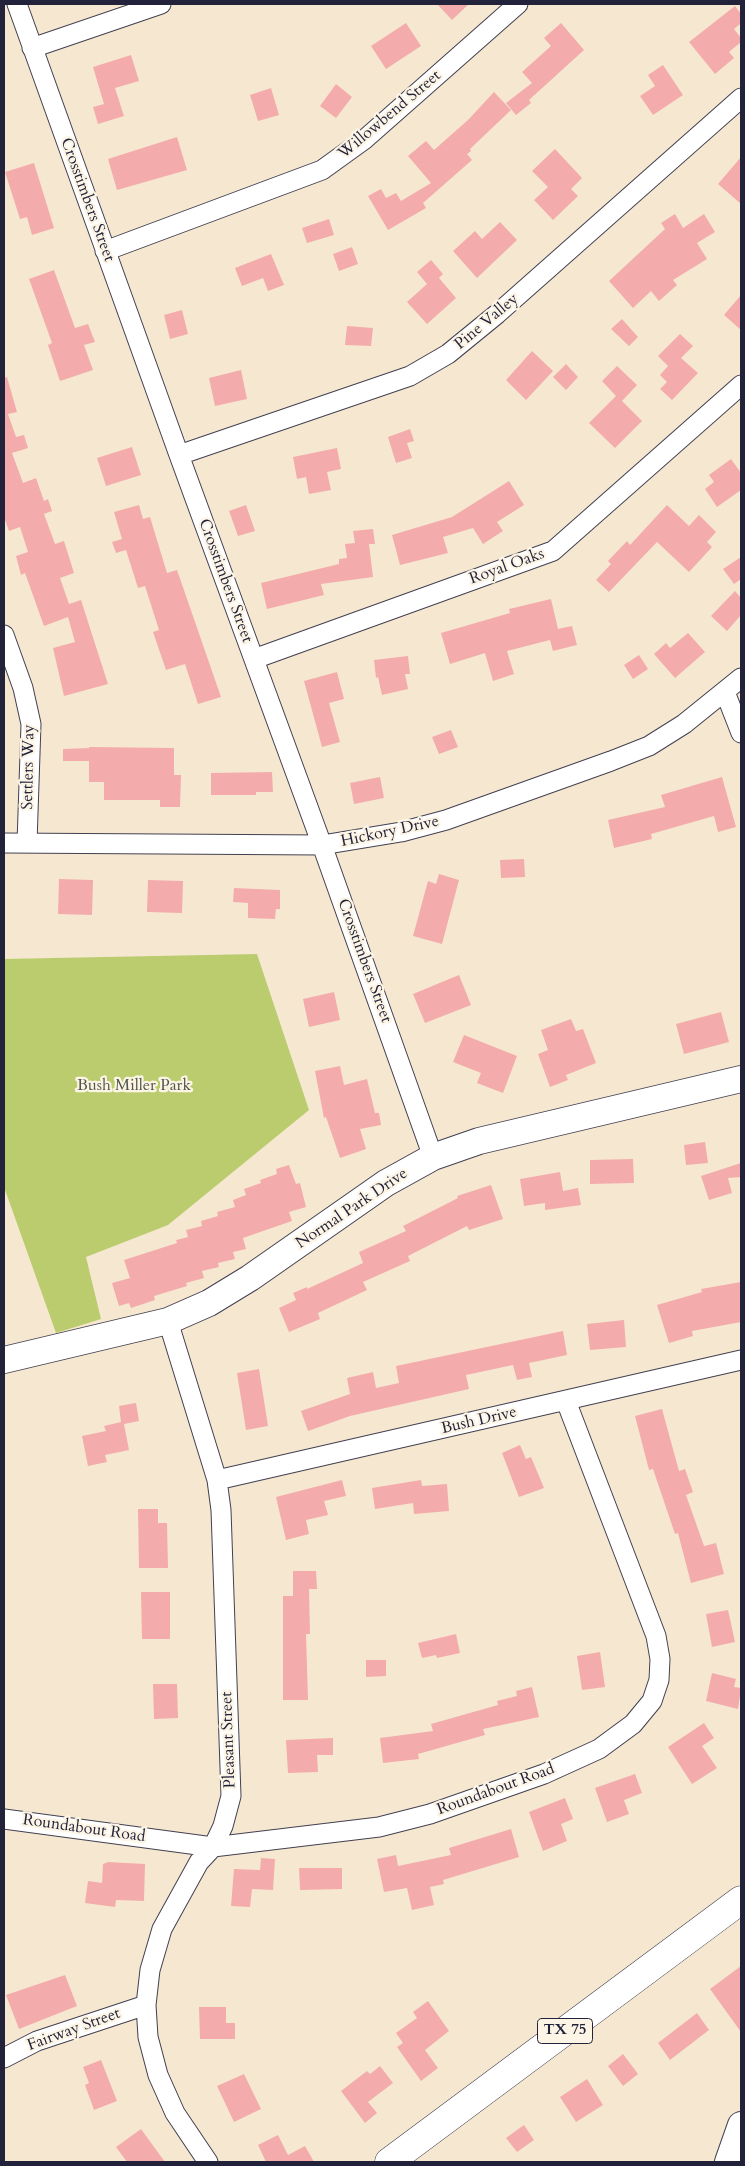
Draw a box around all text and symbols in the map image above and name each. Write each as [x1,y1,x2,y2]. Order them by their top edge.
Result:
street label: Willowbend Street [335,66,445,164]
street label: Crosstimbers Street [56,135,118,265]
street label: Pine Valley [451,290,523,354]
street label: Crosstimbers Street [194,516,256,646]
street label: Royal Oaks [467,545,547,589]
street label: Settlers Way [19,724,39,810]
street label: Hickory Drive [339,812,441,852]
street label: Crosstimbers Street [333,896,395,1026]
park label: Bush Miller Park [77,1076,191,1096]
street label: Normal Park Drive [292,1164,412,1254]
street label: Bush Drive [439,1403,519,1439]
street label: Pleasant Street [218,1691,240,1789]
street label: Roundabout Road [435,1760,557,1820]
street label: Roundabout Road [21,1811,147,1847]
street label: Fairway Street [25,2004,123,2056]
road number: TX 75 [538,2018,592,2044]

